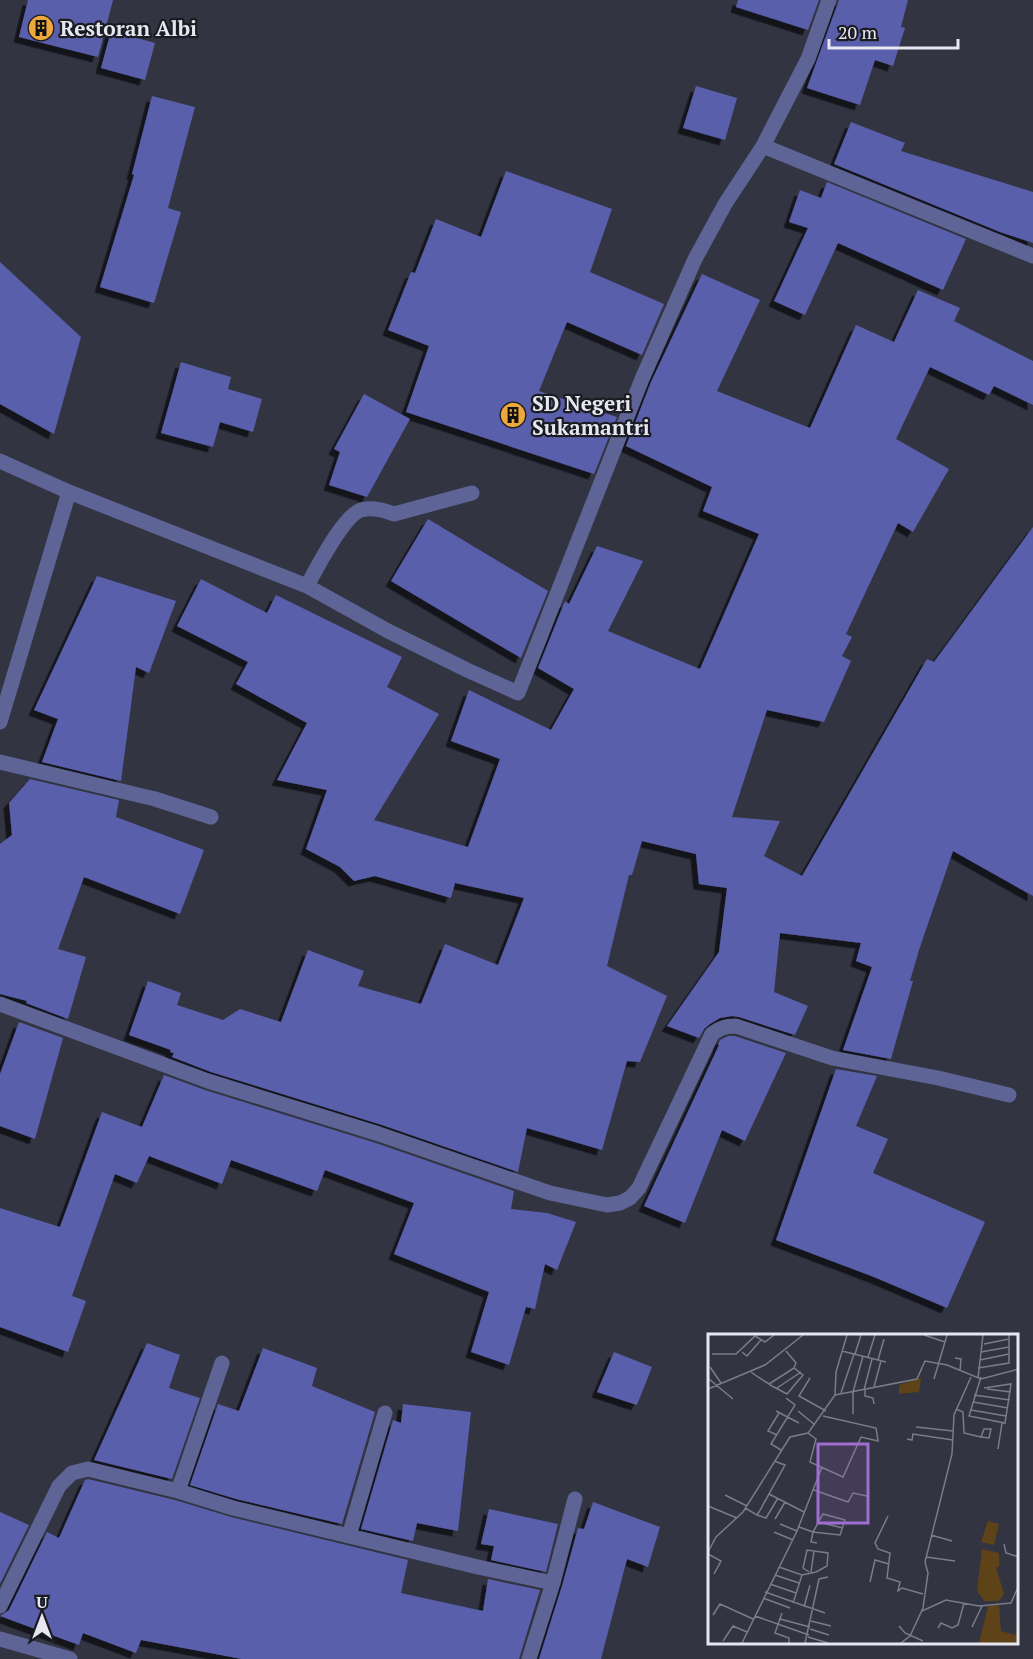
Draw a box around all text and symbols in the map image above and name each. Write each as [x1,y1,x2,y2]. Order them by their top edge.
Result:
scale bar [829,12,958,50]
building icon: Restoran Albi [26,13,56,43]
place label: Restoran Albi [60,14,197,42]
text: 20 m [838,20,878,44]
place label: SD Negeri Sukamantri [532,389,650,441]
building icon: SD Negeri Sukamantri [498,400,528,430]
inset map [708,1334,1018,1644]
north arrow [12,1587,72,1647]
text: U [36,1591,48,1613]

